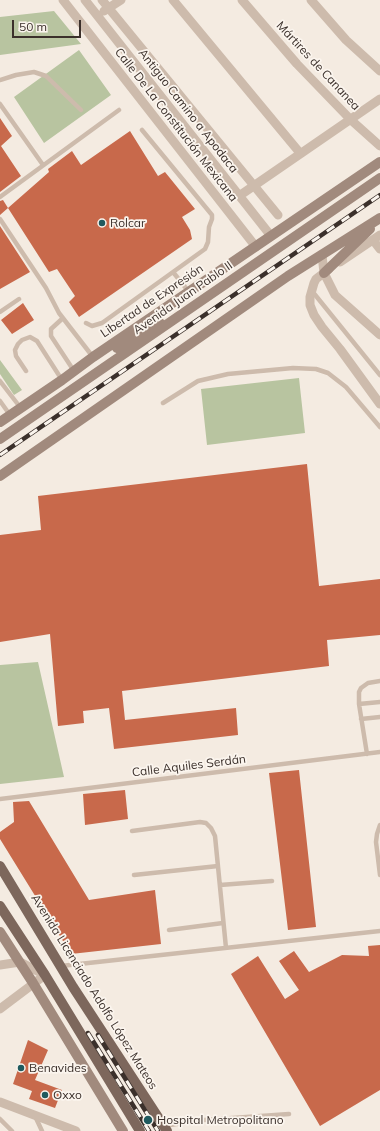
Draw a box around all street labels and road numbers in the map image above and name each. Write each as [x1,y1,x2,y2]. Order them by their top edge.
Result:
street label: Mártires de Cananea [273,19,363,113]
street label: Calle De La Constitución Mexicana [112,45,240,205]
street label: Antiguo Camino a Apodaca [135,46,241,176]
street label: Avenida Juan Pablo II [131,258,235,338]
street label: Libertad de Expresión [98,261,206,341]
street label: Calle Aquiles Serdán [131,752,247,780]
street label: Avenida Licenciado Adolfo López Mateos [28,892,160,1092]

